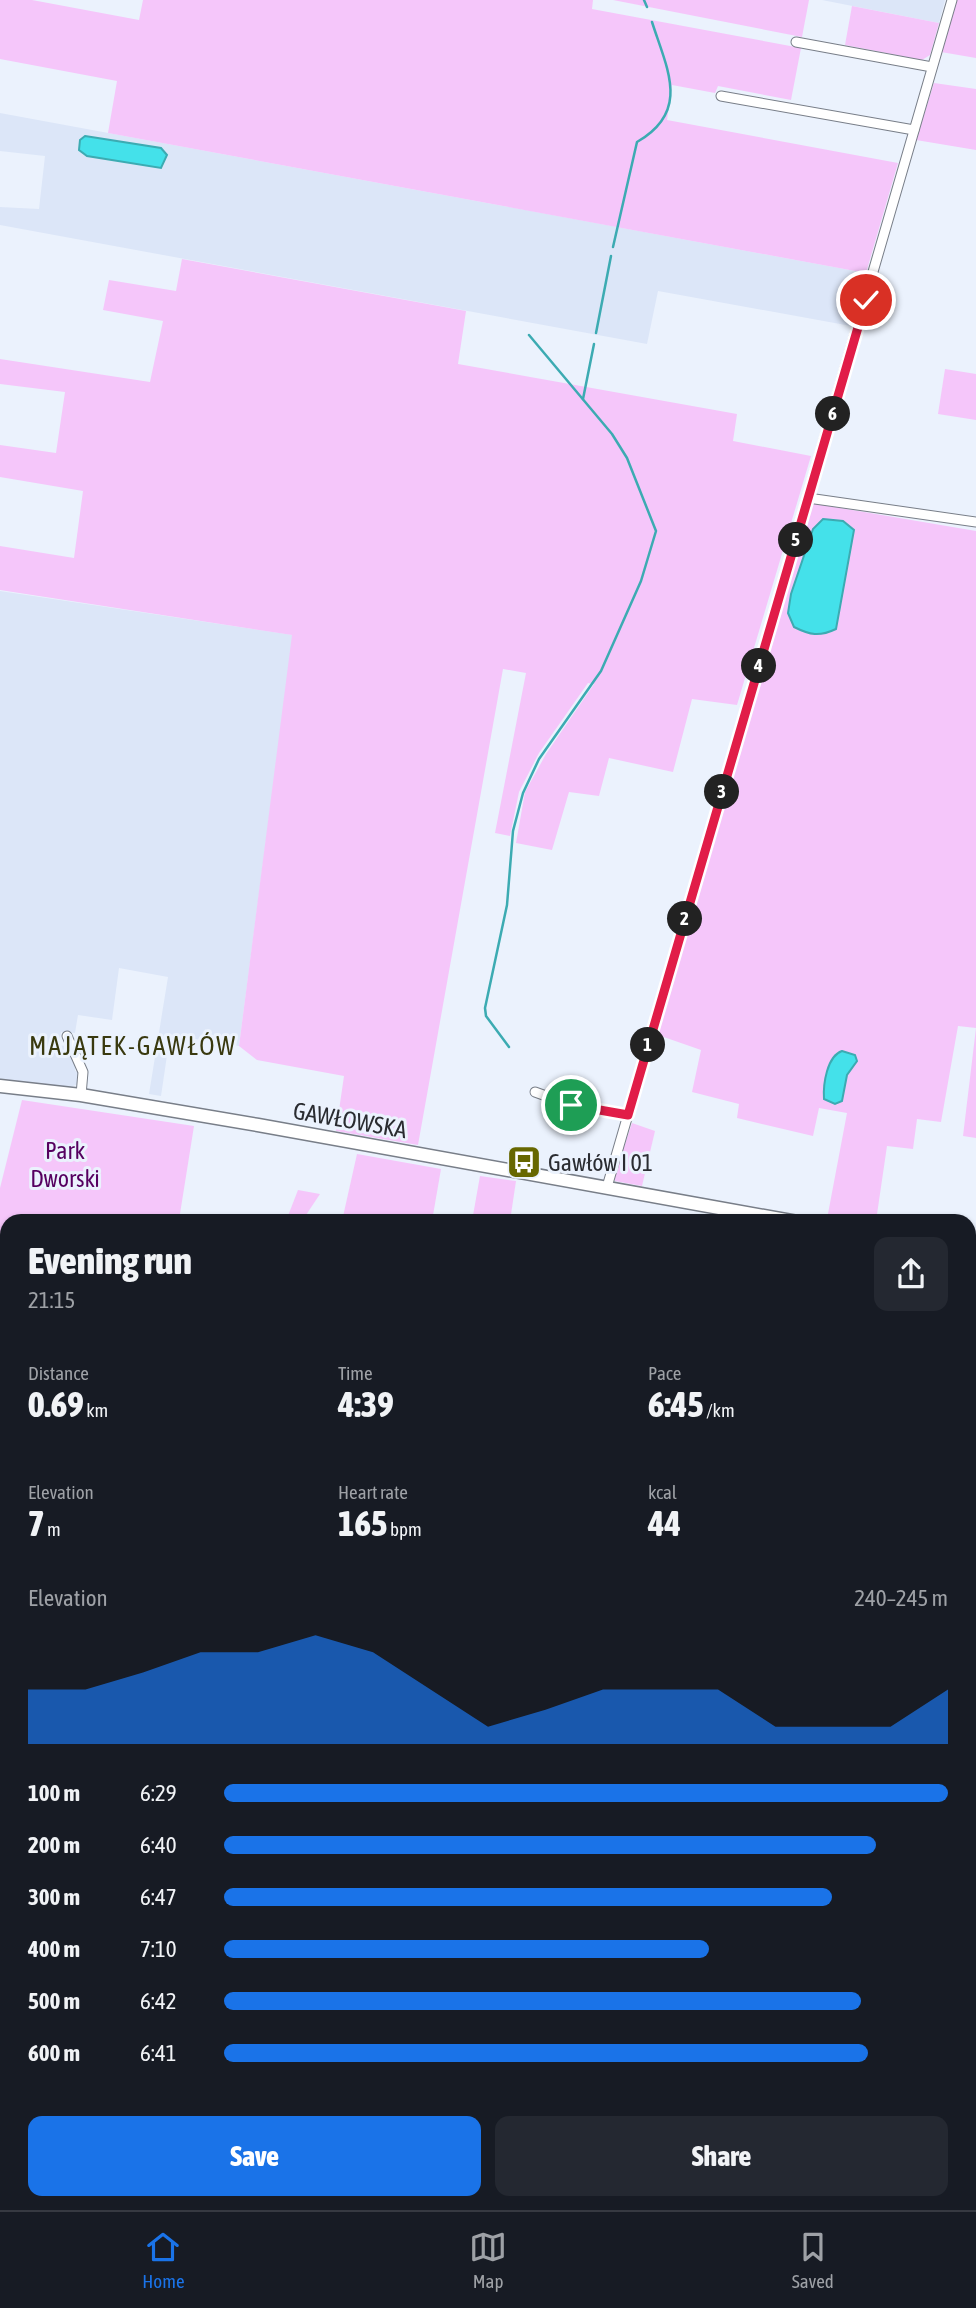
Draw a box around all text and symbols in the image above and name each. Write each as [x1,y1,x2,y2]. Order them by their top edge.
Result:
pin [836,270,896,330]
icon: check [847,281,885,319]
pin: 6 [816,396,850,432]
text: 6 [828,402,837,424]
pin: 5 [778,522,814,558]
text: 5 [791,528,800,550]
pin: 4 [742,648,776,684]
text: 4 [754,654,763,676]
pin: 3 [704,774,740,810]
text: 3 [717,780,726,802]
pin: 2 [668,902,702,936]
text: 2 [680,907,689,929]
pin: 1 [630,1028,666,1062]
district label: MAJĄTEK-GAWŁÓW [29,1031,237,1061]
text: 1 [643,1033,652,1055]
pin [541,1075,601,1135]
icon: arrive [552,1086,590,1124]
street label: GAWŁOWSKA [291,1097,409,1143]
park label: Park Dworski [30,1137,100,1192]
bus stop icon: Gawłów I 01 [505,1143,543,1181]
place label: Gawłów I 01 [548,1149,653,1176]
button: share [874,1237,948,1311]
text: Evening run [28,1239,192,1282]
text: 21:15 [28,1287,75,1313]
text: Distance [28,1362,89,1384]
text: Time [338,1362,373,1384]
text: Pace [648,1362,681,1384]
text: 0.69 [28,1384,84,1424]
text: 4:39 [338,1384,394,1424]
text: 6:45 [648,1384,704,1424]
text: km [84,1399,108,1421]
text: /km [704,1399,735,1421]
text: Elevation [28,1481,94,1503]
text: Heart rate [338,1481,408,1503]
text: kcal [648,1481,677,1503]
text: 7 [28,1503,44,1543]
text: 165 [338,1503,387,1543]
text: 44 [648,1503,681,1543]
text: m [44,1518,61,1540]
text: bpm [387,1518,422,1540]
text: Elevation [28,1585,108,1611]
text: 240–245 m [854,1585,948,1611]
text: 100 m [28,1780,80,1806]
text: 6:29 [140,1780,177,1806]
text: 200 m [28,1832,80,1858]
text: 6:40 [140,1832,177,1858]
text: 300 m [28,1884,80,1910]
text: 6:47 [140,1884,177,1910]
text: 400 m [28,1936,80,1962]
text: 7:10 [140,1936,177,1962]
text: 500 m [28,1988,80,2014]
text: 6:42 [140,1988,177,2014]
text: 600 m [28,2040,80,2066]
text: 6:41 [140,2040,177,2066]
button: Save [28,2116,481,2196]
button: Share [495,2116,948,2196]
tab: Home [142,2228,185,2292]
tab: Map [469,2228,507,2292]
tab: Saved [792,2228,834,2292]

